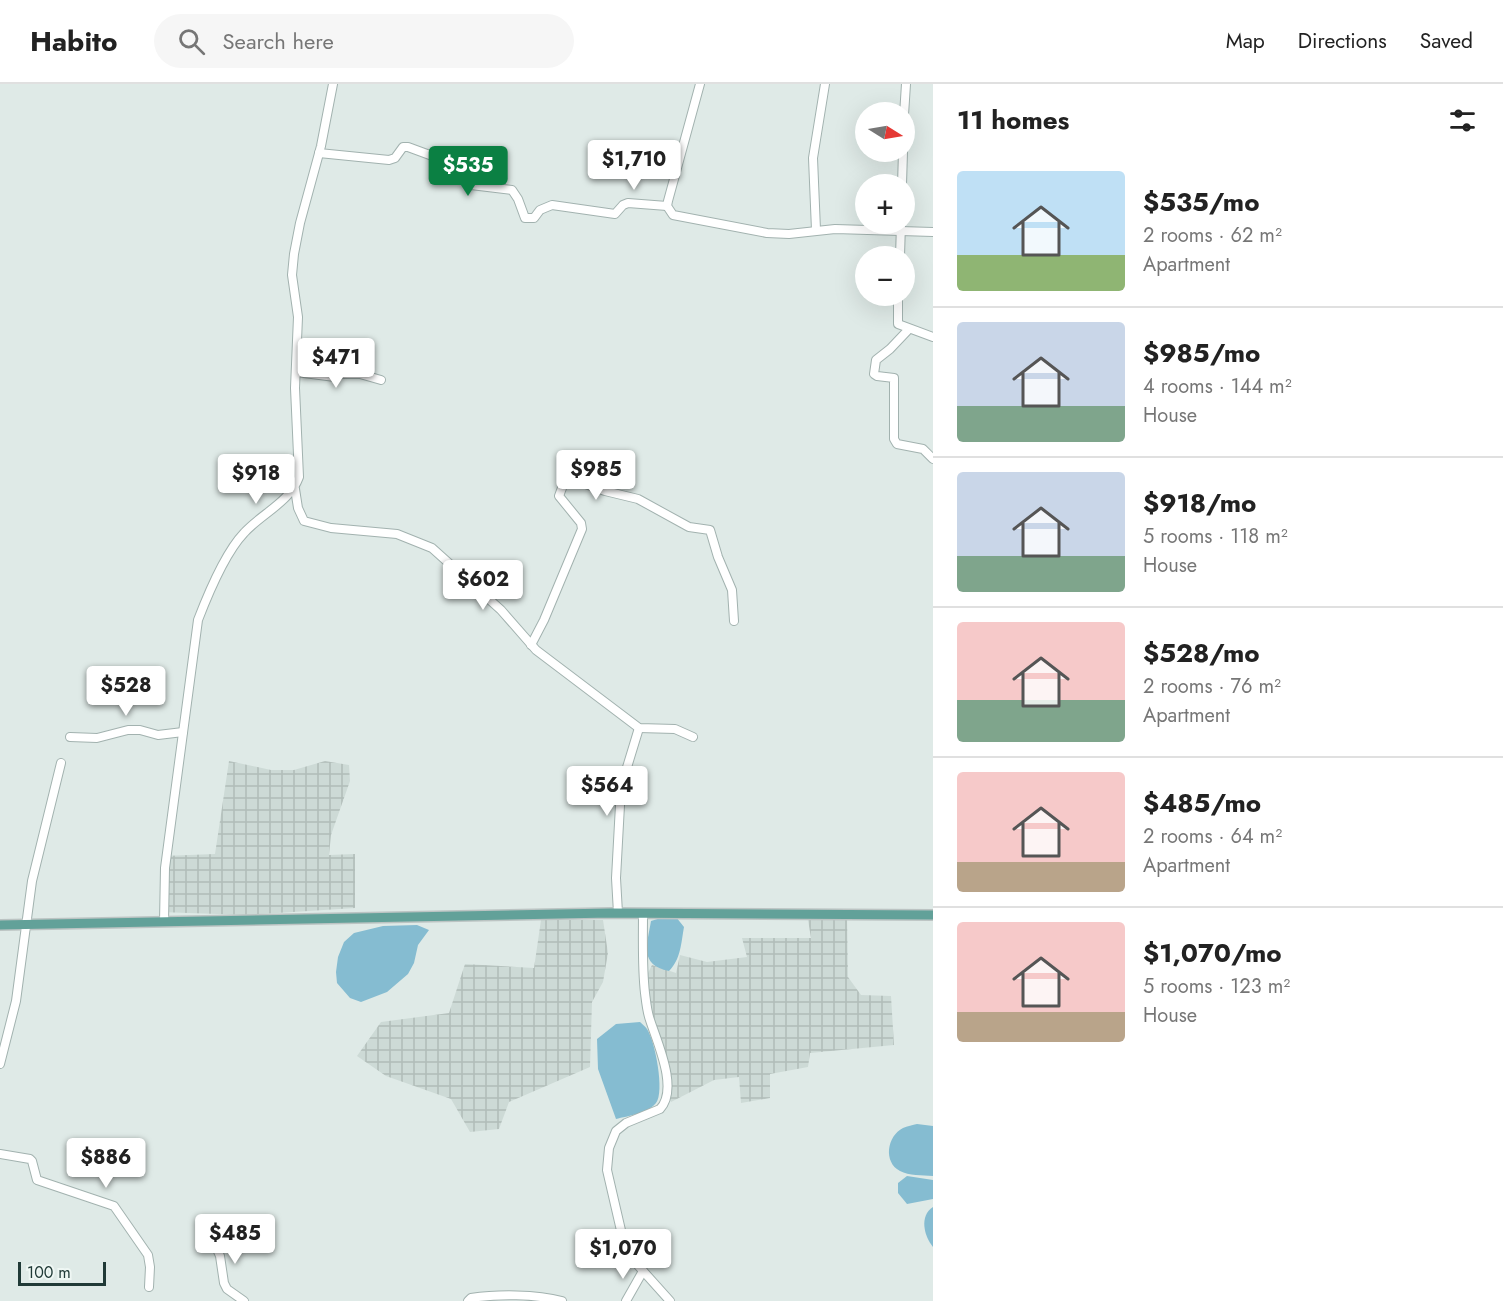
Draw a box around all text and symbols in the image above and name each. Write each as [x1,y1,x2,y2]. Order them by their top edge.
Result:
search box [154,14,574,68]
text: Habito [30,21,118,62]
icon: search [175,25,208,58]
text: Search here [223,25,334,57]
text: Map [1226,26,1265,56]
text: Directions [1298,26,1387,56]
text: Saved [1420,26,1473,56]
text: 11 homes [957,101,1069,139]
north arrow [855,102,915,162]
map controls [855,102,915,306]
icon: filters [1446,104,1479,137]
pin: $1,710 [585,140,683,191]
text: $1,710 [602,145,666,174]
pin: $535 [432,146,504,197]
text: $535 [443,151,493,180]
button: + [855,174,915,234]
text: $535/mo [1143,183,1260,221]
icon: home [1005,195,1077,267]
text: 2 rooms · 62 m² [1143,221,1282,250]
button: − [855,246,915,306]
text: Apartment [1143,250,1230,279]
text: $985/mo [1143,334,1260,372]
pin: $471 [300,338,372,389]
text: $471 [312,343,360,372]
icon: home [1005,346,1077,418]
text: 4 rooms · 144 m² [1143,372,1292,401]
text: House [1143,401,1197,430]
pin: $985 [560,450,632,501]
pin: $918 [220,454,292,505]
text: $985 [570,455,622,484]
text: $918 [232,459,280,488]
text: $918/mo [1143,484,1256,522]
icon: home [1005,496,1077,568]
text: 5 rooms · 118 m² [1143,522,1288,551]
text: House [1143,551,1197,580]
pin: $602 [447,560,519,611]
text: $602 [457,565,509,594]
text: $528/mo [1143,634,1260,672]
icon: home [1005,646,1077,718]
pin: $528 [90,666,162,717]
text: $528 [101,671,152,700]
text: 2 rooms · 76 m² [1143,672,1281,701]
text: Apartment [1143,701,1230,730]
pin: $564 [571,766,643,817]
text: $564 [581,771,633,800]
text: $485/mo [1143,784,1261,822]
icon: home [1005,796,1077,868]
text: 2 rooms · 64 m² [1143,822,1282,851]
text: Apartment [1143,851,1230,880]
text: $1,070/mo [1143,934,1282,972]
icon: home [1005,946,1077,1018]
text: 5 rooms · 123 m² [1143,972,1290,1001]
text: House [1143,1001,1197,1030]
pin: $886 [70,1138,142,1189]
text: $886 [81,1143,131,1172]
pin: $485 [199,1214,271,1265]
text: $485 [209,1219,261,1248]
pin: $1,070 [574,1229,672,1280]
text: $1,070 [589,1234,657,1263]
scale bar [18,1259,106,1286]
text: 100 m [27,1261,71,1284]

